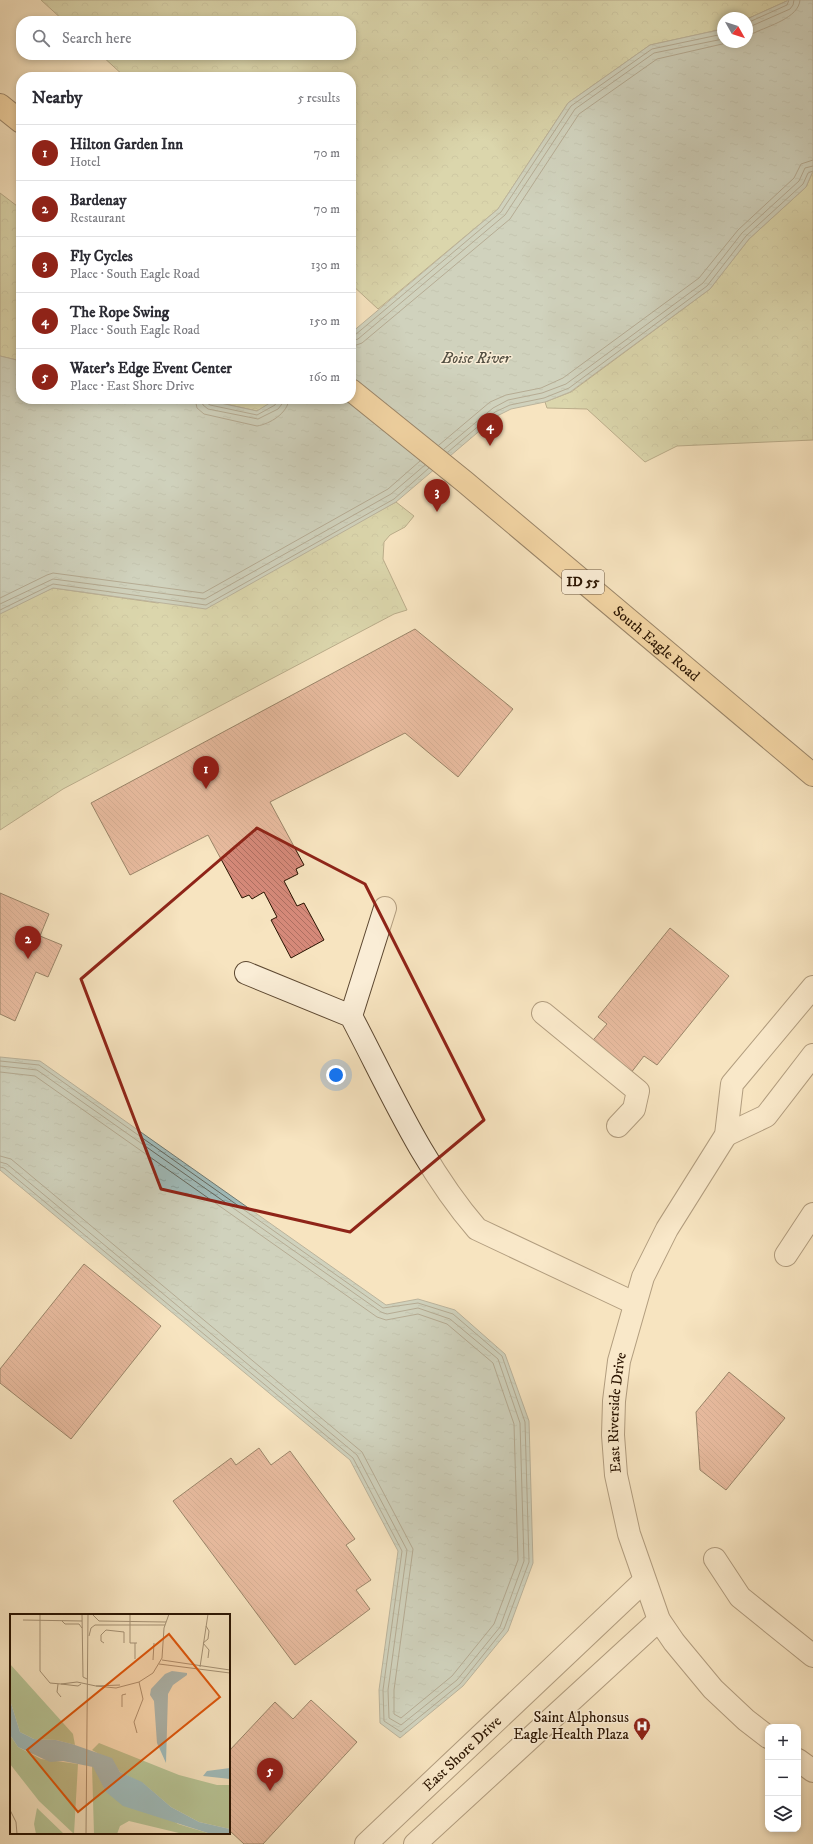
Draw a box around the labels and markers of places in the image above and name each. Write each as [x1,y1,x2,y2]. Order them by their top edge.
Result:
pin: 4 [477,413,503,446]
pin: 3 [424,479,450,512]
pin: 1 [193,756,219,789]
pin: 2 [15,926,41,959]
place label: Saint Alphonsus Eagle Health Plaza [513,1708,630,1744]
hospital icon: Saint Alphonsus Eagle Health Plaza [632,1716,652,1741]
pin: 5 [257,1758,283,1791]

